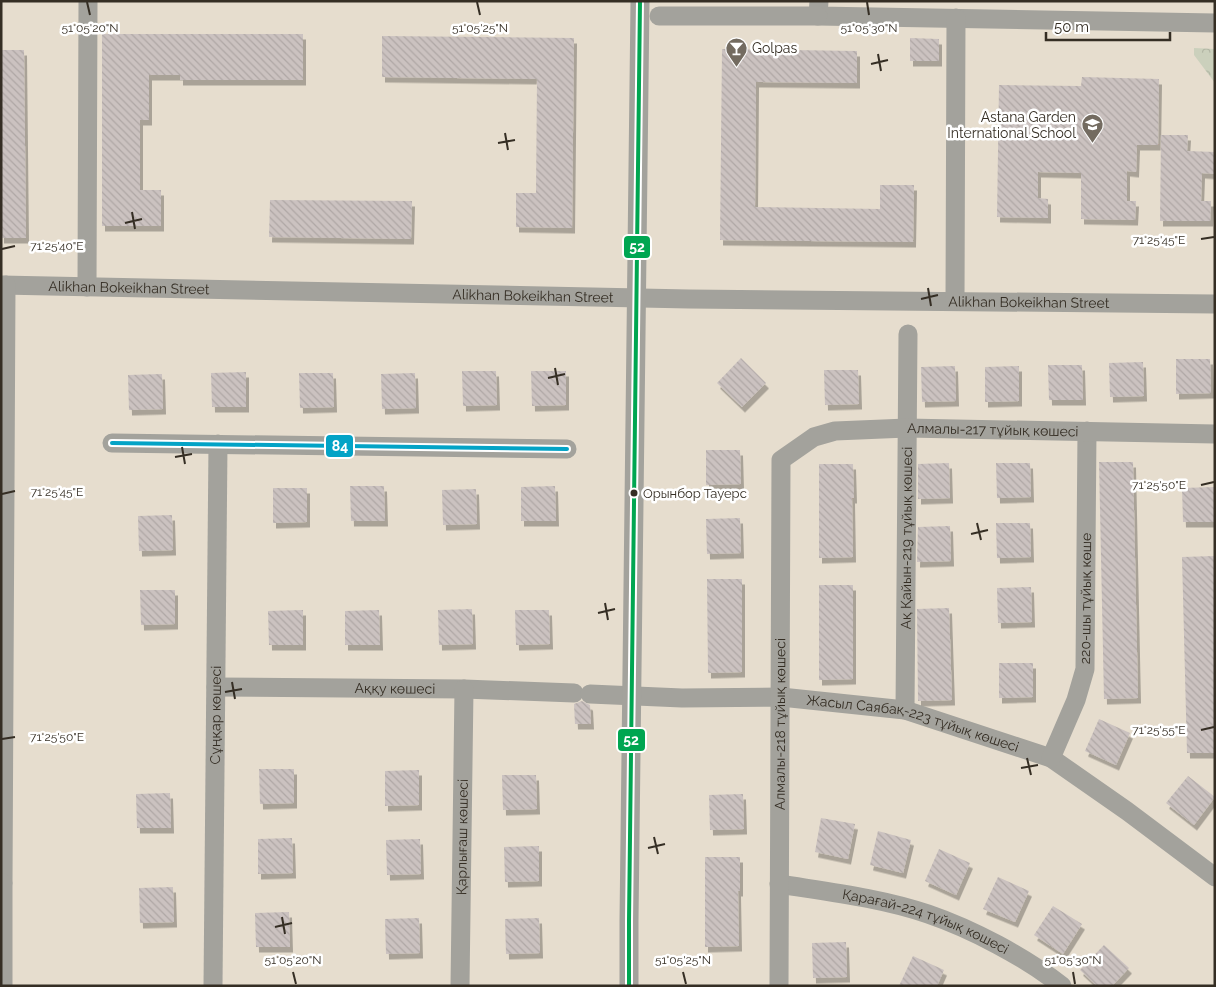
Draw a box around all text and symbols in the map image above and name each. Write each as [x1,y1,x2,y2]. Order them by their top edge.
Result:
scale bar [1046,10,1170,42]
text: 50 m [1054,18,1089,36]
text: 51°05'20"N [62,21,118,35]
text: 51°05'25"N [452,21,508,35]
text: 51°05'30"N [840,21,898,35]
bar icon: Golpas [724,36,748,67]
place label: Golpas [752,40,797,56]
place label: Astana Garden International School [947,109,1076,141]
school or university icon: Astana Garden International School [1080,113,1104,144]
text: 71°25'45"E [1133,233,1185,247]
line badge: 52 [623,235,651,259]
text: 71°25'40"E [30,239,84,253]
text: 52 [629,239,645,255]
street label: Alikhan Bokeikhan Street [48,278,210,297]
street label: Alikhan Bokeikhan Street [452,286,614,305]
street label: Alikhan Bokeikhan Street [948,293,1110,311]
street label: Алмалы-217 тұйық көшесі [907,420,1079,439]
line badge: 84 [325,434,354,458]
text: 84 [332,438,348,454]
street label: Ақ Қайын-219 тұйық көшесі [898,446,915,630]
text: 71°25'50"E [1132,478,1186,492]
text: 71°25'45"E [31,485,83,499]
place label: Орынбор Тауерс [643,486,747,501]
marker: Орынбор Тауерс [629,488,639,498]
street label: 220-шы тұйық көше [1077,533,1094,664]
street label: Алмалы-218 тұйық көшесі [772,638,788,810]
street label: Сұңқар көшесі [207,666,224,764]
street label: Аққу көшесі [355,680,435,697]
street label: Жасыл Саябақ-223 тұйық көшесі [806,692,1021,755]
text: 71°25'55"E [1132,723,1186,737]
line badge: 52 [617,728,646,752]
text: 71°25'50"E [30,730,84,744]
text: 52 [623,732,639,748]
street label: Қарлығаш көшесі [453,779,471,895]
street label: Қарағай-224 тұйық көшесі [841,886,1011,957]
text: 51°05'20"N [265,953,321,967]
text: 51°05'25"N [655,953,711,967]
text: 51°05'30"N [1044,953,1102,967]

